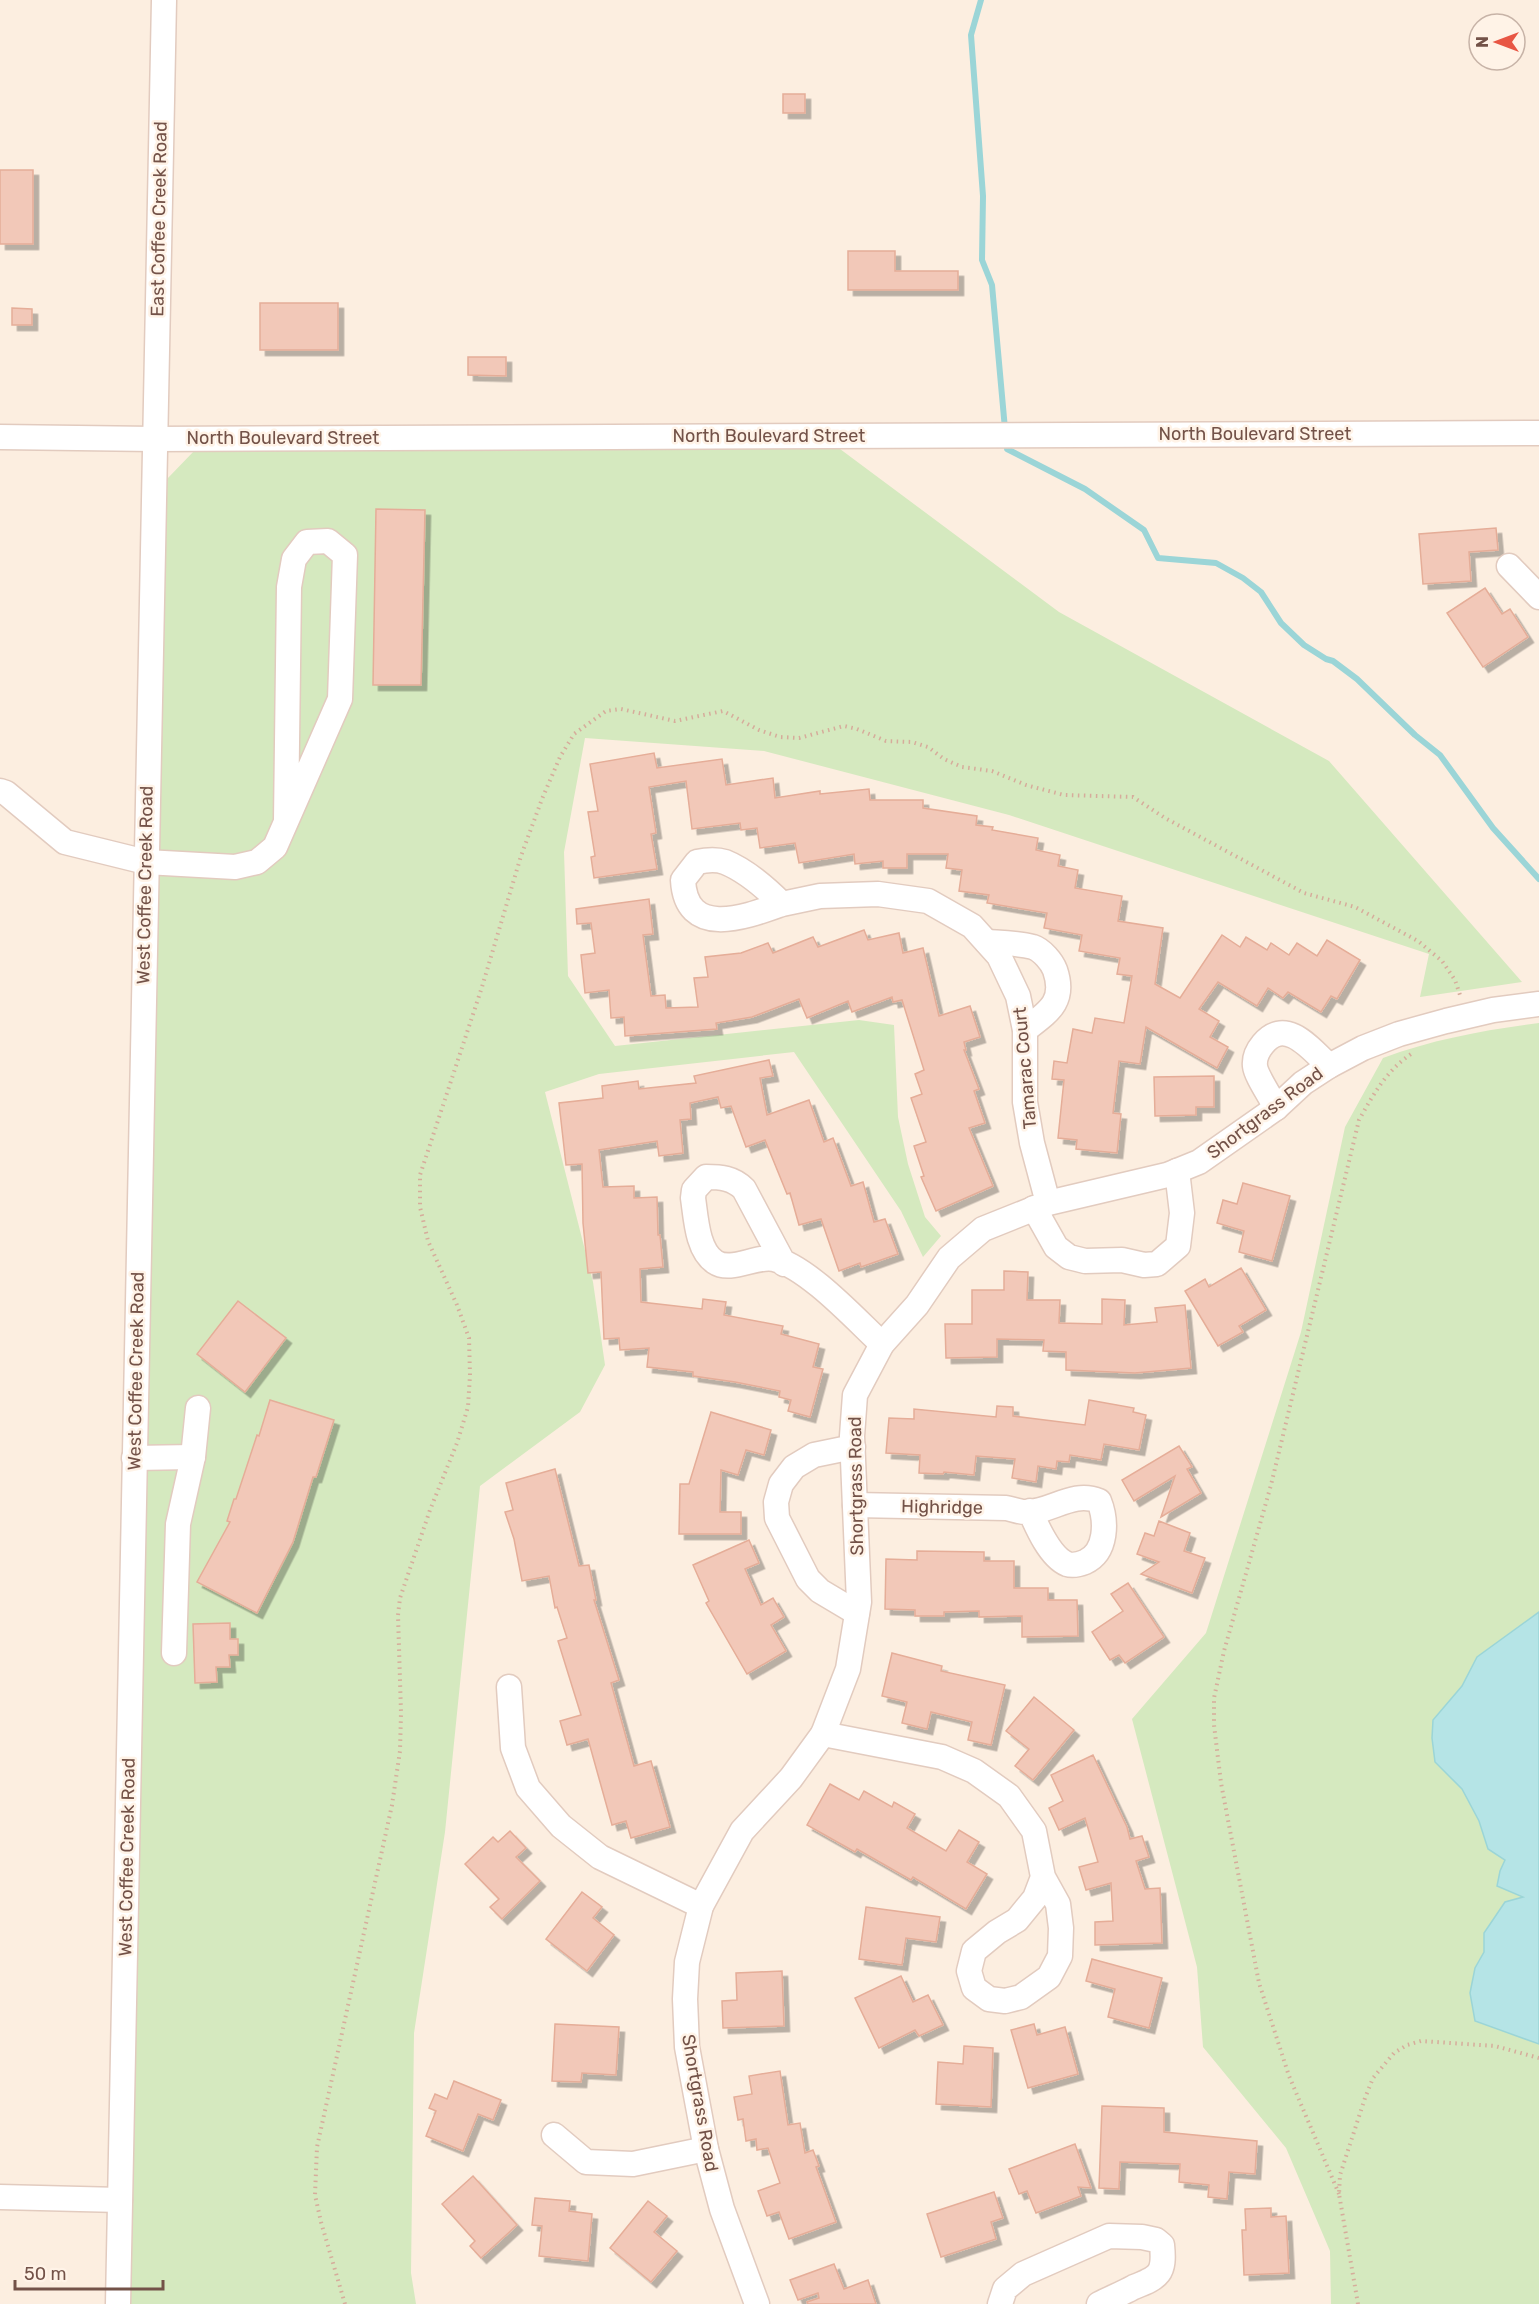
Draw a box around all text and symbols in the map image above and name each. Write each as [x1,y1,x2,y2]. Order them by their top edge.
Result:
north arrow [1467,12,1527,72]
text: N [1473,36,1492,48]
street label: East Coffee Creek Road [146,121,172,317]
street label: North Boulevard Street [1159,423,1351,445]
street label: North Boulevard Street [673,425,865,447]
street label: North Boulevard Street [187,427,379,449]
street label: West Coffee Creek Road [132,785,158,985]
street label: Tamarac Court [1009,1006,1041,1130]
street label: Shortgrass Road [1203,1062,1327,1164]
street label: West Coffee Creek Road [123,1271,149,1471]
street label: Shortgrass Road [844,1416,868,1556]
street label: Highridge [901,1495,983,1519]
street label: West Coffee Creek Road [114,1757,140,1957]
street label: Shortgrass Road [677,2033,723,2173]
scale bar [15,2253,164,2291]
text: 50 m [24,2263,67,2285]

